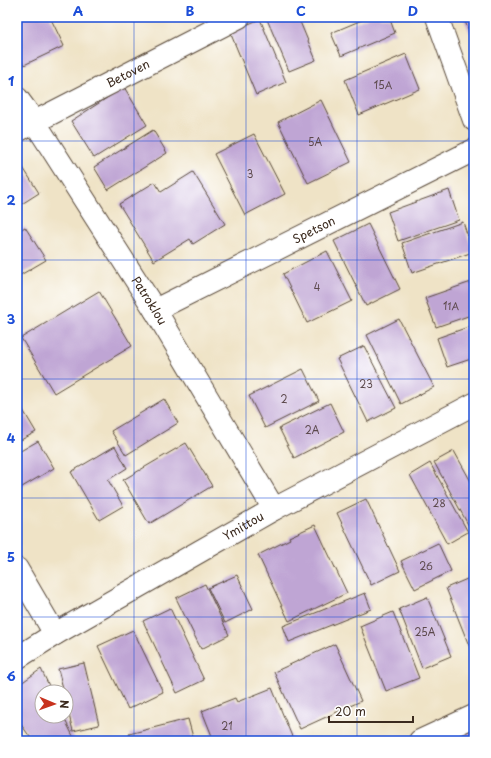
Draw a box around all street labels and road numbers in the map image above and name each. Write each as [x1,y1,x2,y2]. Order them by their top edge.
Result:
street label: Betoven [103,54,153,92]
street label: Spetson [289,211,338,248]
street label: Patroklou [128,272,172,328]
street label: Ymittou [219,507,267,544]

